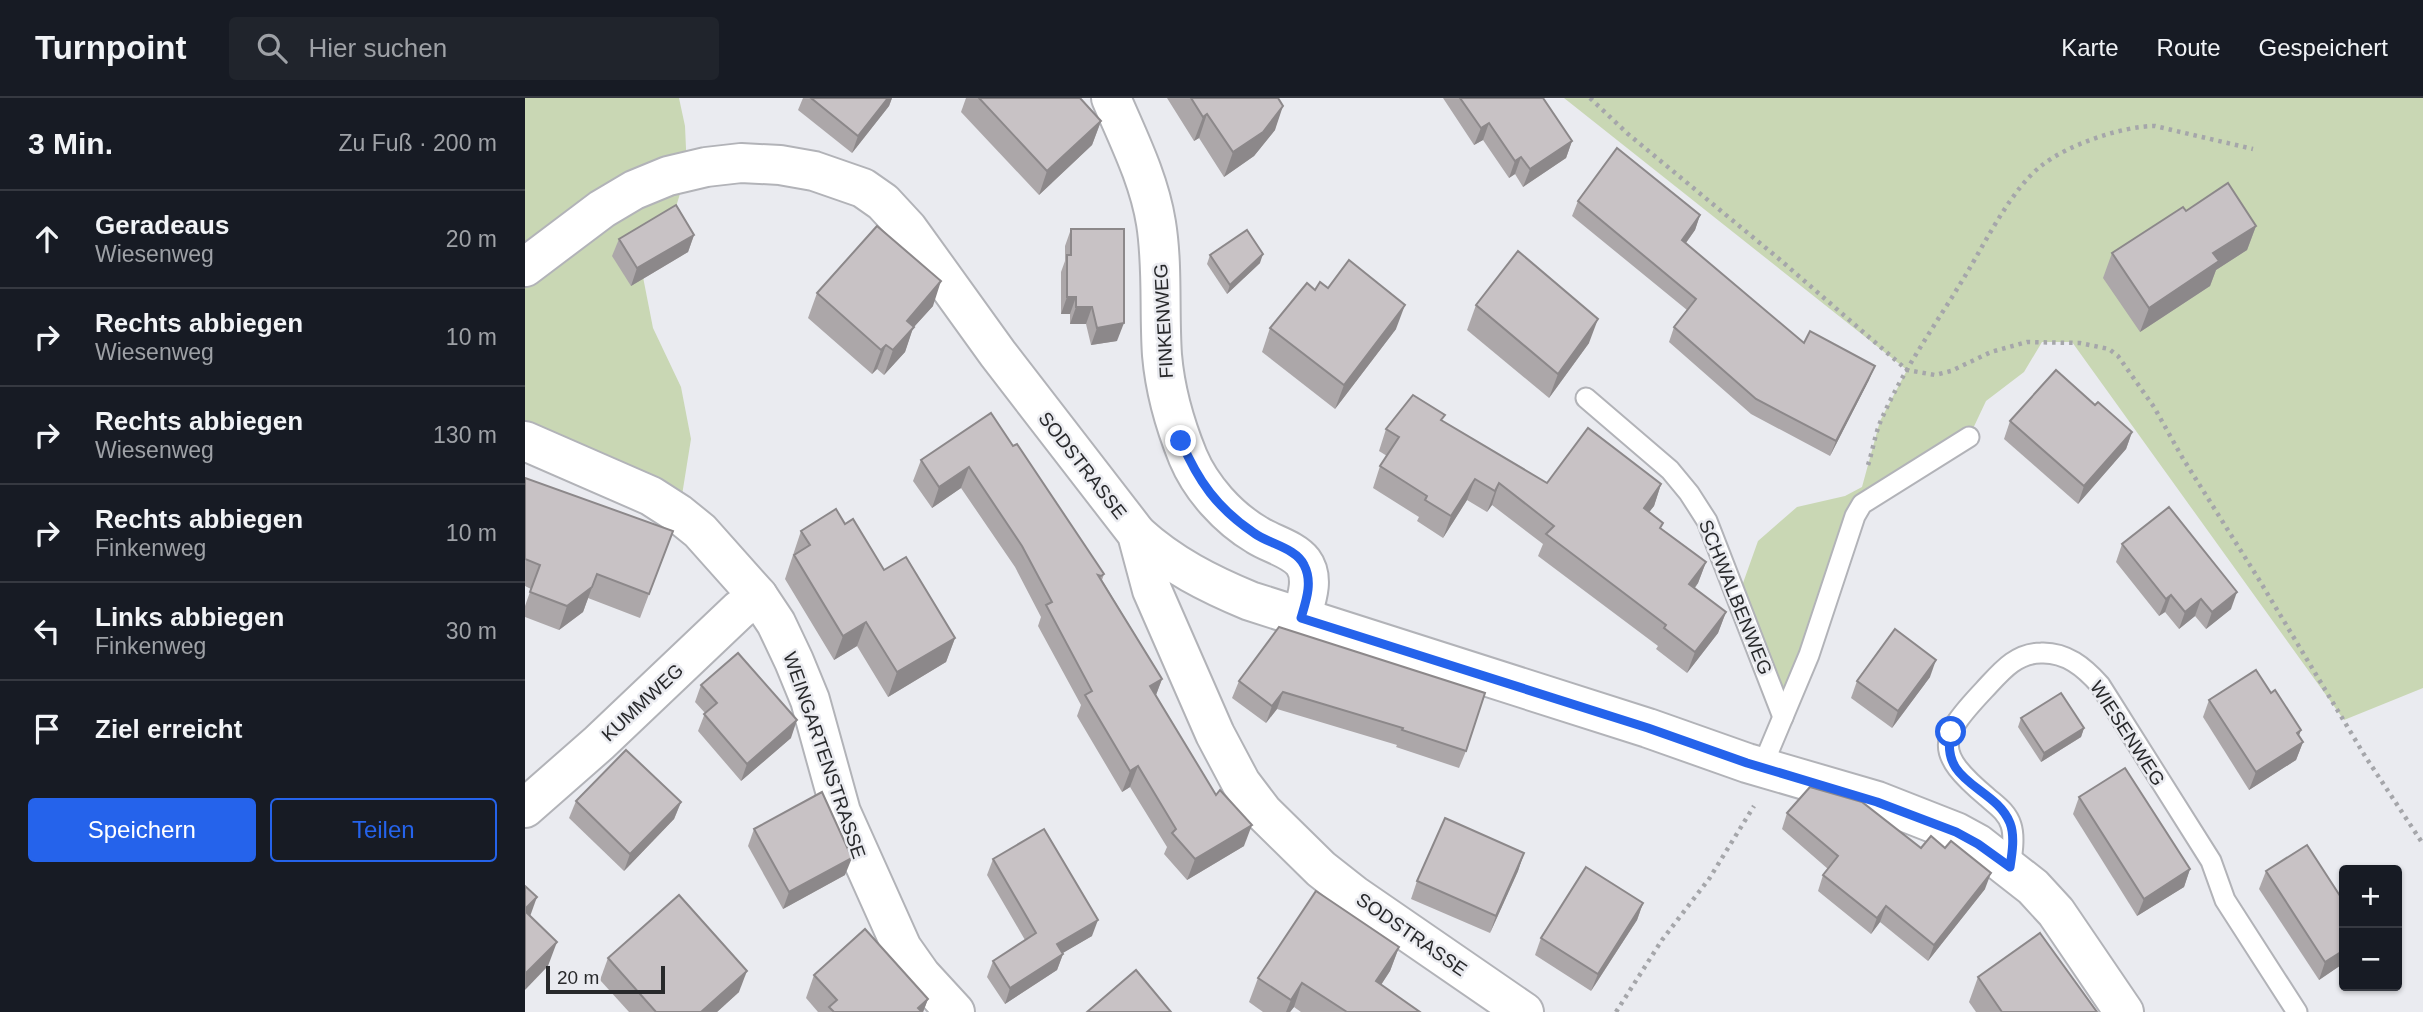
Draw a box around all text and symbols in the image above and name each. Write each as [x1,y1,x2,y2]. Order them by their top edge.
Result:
search box [229,17,719,80]
text: Turnpoint [35,29,187,66]
icon: search [253,29,291,67]
text: Hier suchen [309,33,447,63]
text: Karte [2061,34,2119,61]
text: Route [2157,34,2221,61]
text: Gespeichert [2259,34,2388,61]
text: 3 Min. [28,127,113,160]
text: Zu Fuß · 200 m [339,130,497,156]
text: Geradeaus [95,210,229,240]
icon: ahead [28,220,66,258]
text: 20 m [446,226,497,252]
text: Wiesenweg [95,241,214,267]
street label: FINKENWEG [1150,263,1177,379]
text: Rechts abbiegen [95,308,303,338]
icon: right [28,318,66,356]
text: 10 m [446,324,497,350]
text: Wiesenweg [95,339,214,365]
text: Rechts abbiegen [95,406,303,436]
street label: SODSTRASSE [1034,408,1131,523]
icon: right [28,416,66,454]
text: 130 m [433,422,497,448]
route end [1165,425,1196,456]
text: Wiesenweg [95,437,214,463]
text: Rechts abbiegen [95,504,303,534]
icon: right [28,514,66,552]
street label: SCHWALBENWEG [1695,517,1776,678]
text: 10 m [446,520,497,546]
text: Finkenweg [95,535,206,561]
text: Links abbiegen [95,602,284,632]
icon: left [28,612,66,650]
text: 30 m [446,618,497,644]
text: Finkenweg [95,633,206,659]
street label: WEINGARTENSTRASSE [779,649,870,861]
street label: KUMMWEG [597,659,687,745]
street label: WIESENWEG [2086,677,2169,789]
icon: arrive [28,710,66,748]
text: Ziel erreicht [95,714,242,744]
route start [1935,716,1966,747]
button: Speichern [28,798,256,862]
button: Teilen [270,798,497,862]
map controls [2339,865,2402,991]
button: + [2339,865,2402,928]
street label: SODSTRASSE [1352,889,1471,980]
button: − [2339,928,2402,991]
scale bar [546,963,665,995]
text: 20 m [557,967,599,988]

